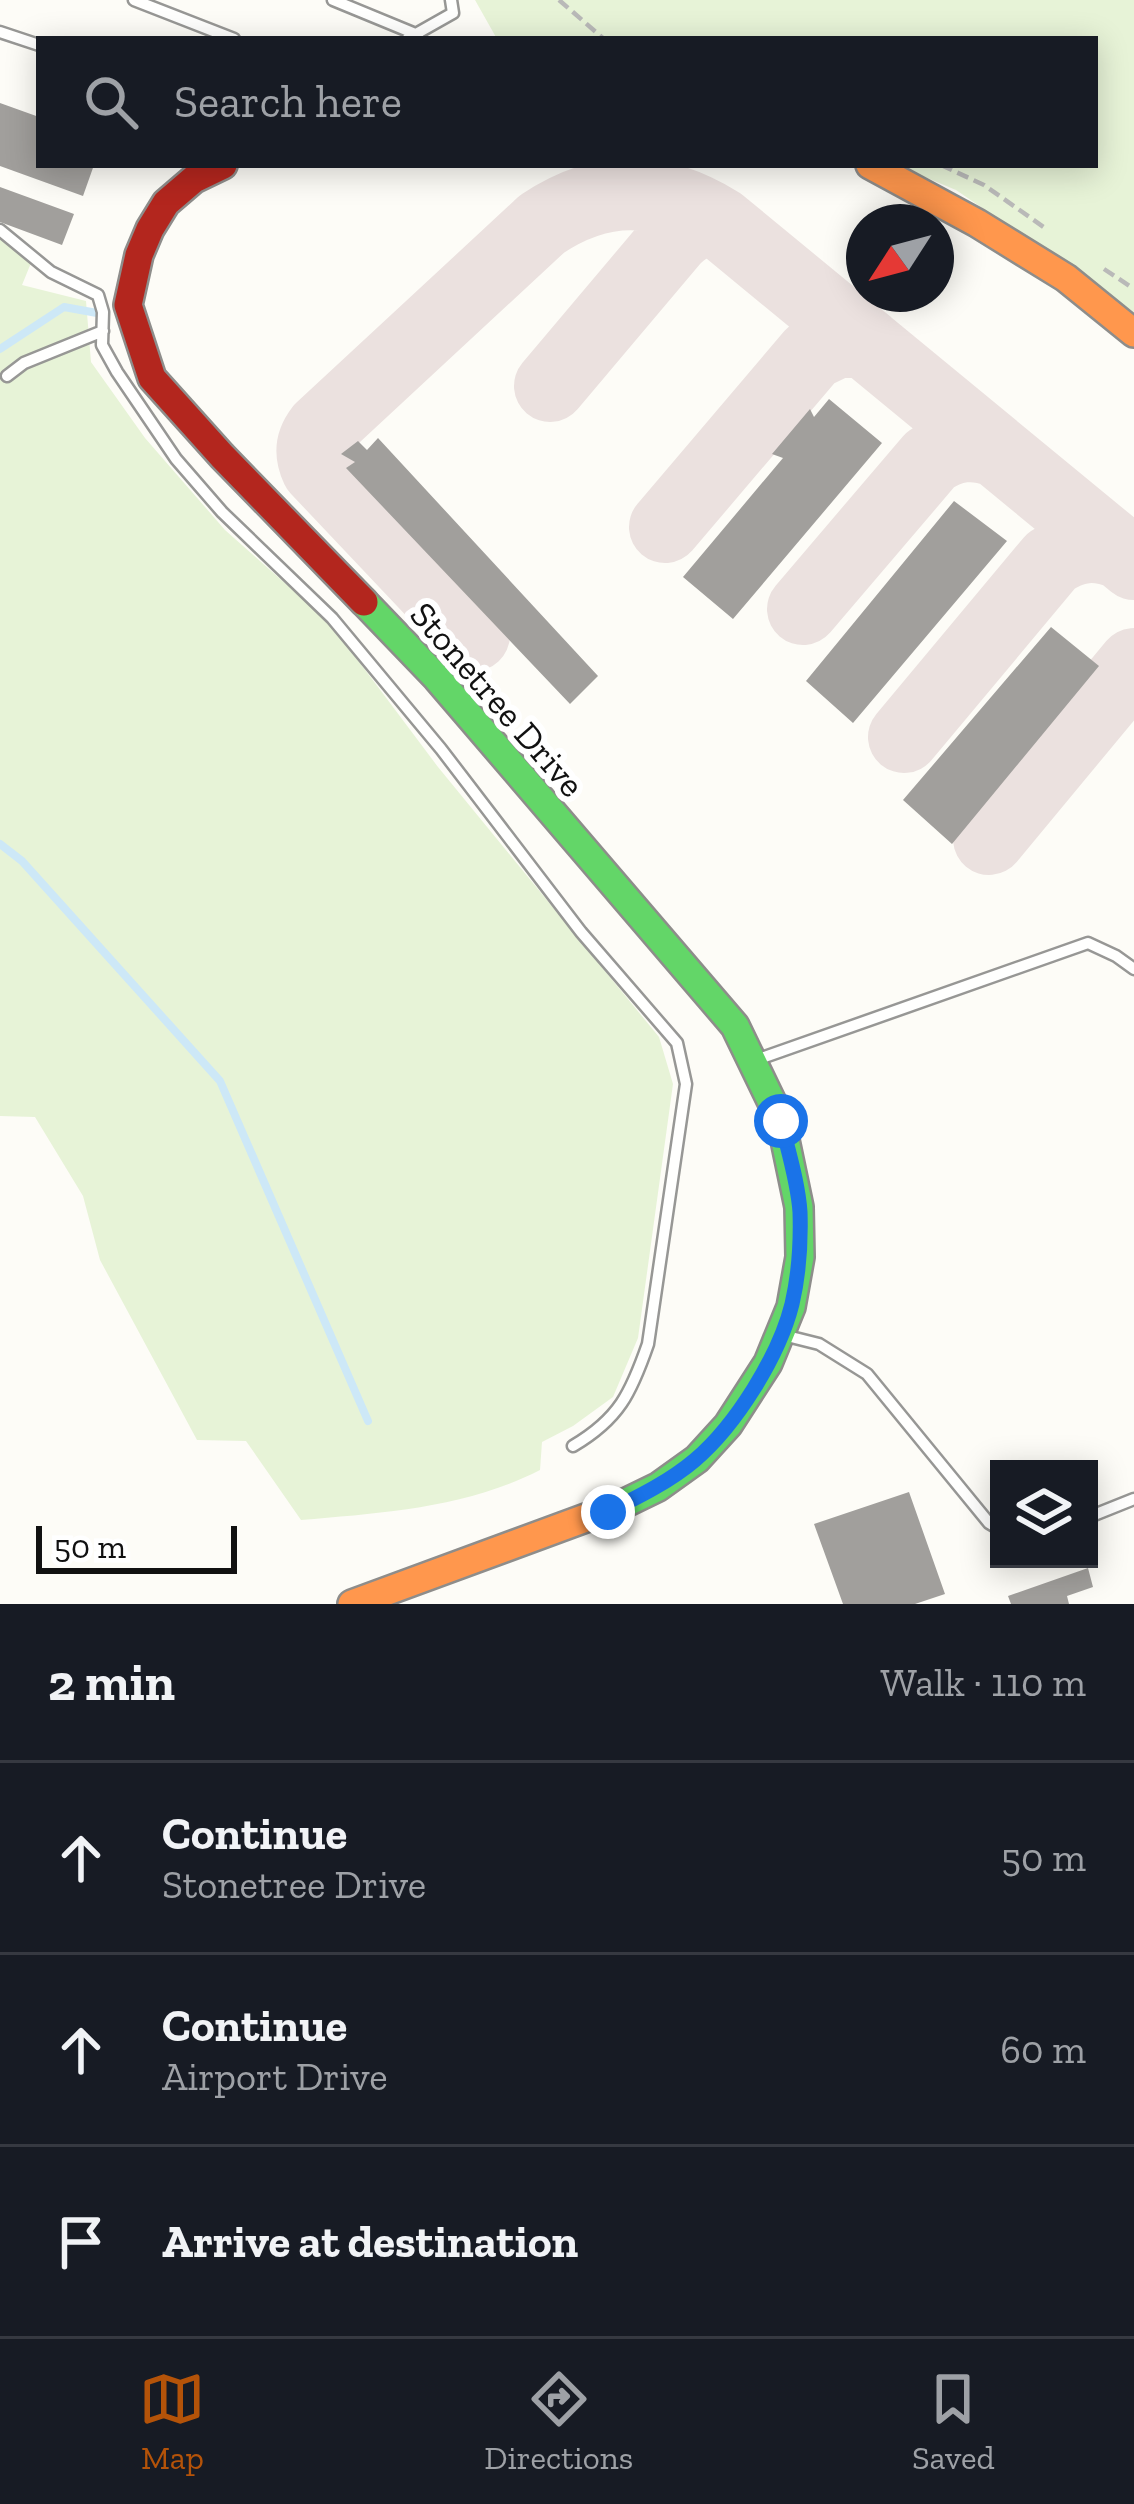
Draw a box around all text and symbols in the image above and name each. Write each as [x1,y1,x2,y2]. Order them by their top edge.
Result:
search box [36,36,1098,168]
icon: search [78,69,144,135]
text: Search here [174,75,402,129]
north arrow [846,204,954,312]
street label: Stonetree Drive [401,593,594,805]
route start [754,1094,808,1148]
map controls [990,1460,1098,1568]
button: layers [990,1460,1098,1568]
route end [581,1485,635,1539]
scale bar [36,1520,237,1573]
text: 50 m [54,1527,126,1566]
text: 2 min [48,1652,175,1713]
text: Walk · 110 m [881,1659,1086,1706]
text: Continue [162,1807,347,1861]
icon: ahead [48,1825,114,1891]
text: 50 m [1001,1834,1086,1881]
text: Stonetree Drive [162,1861,426,1908]
text: Continue [162,1999,347,2053]
icon: ahead [48,2017,114,2083]
text: 60 m [1000,2026,1086,2073]
text: Airport Drive [162,2053,388,2100]
icon: arrive [48,2209,114,2275]
text: Arrive at destination [162,2215,578,2269]
tab: Map [139,2366,205,2477]
tab: Directions [484,2366,633,2477]
tab: Saved [912,2366,995,2477]

